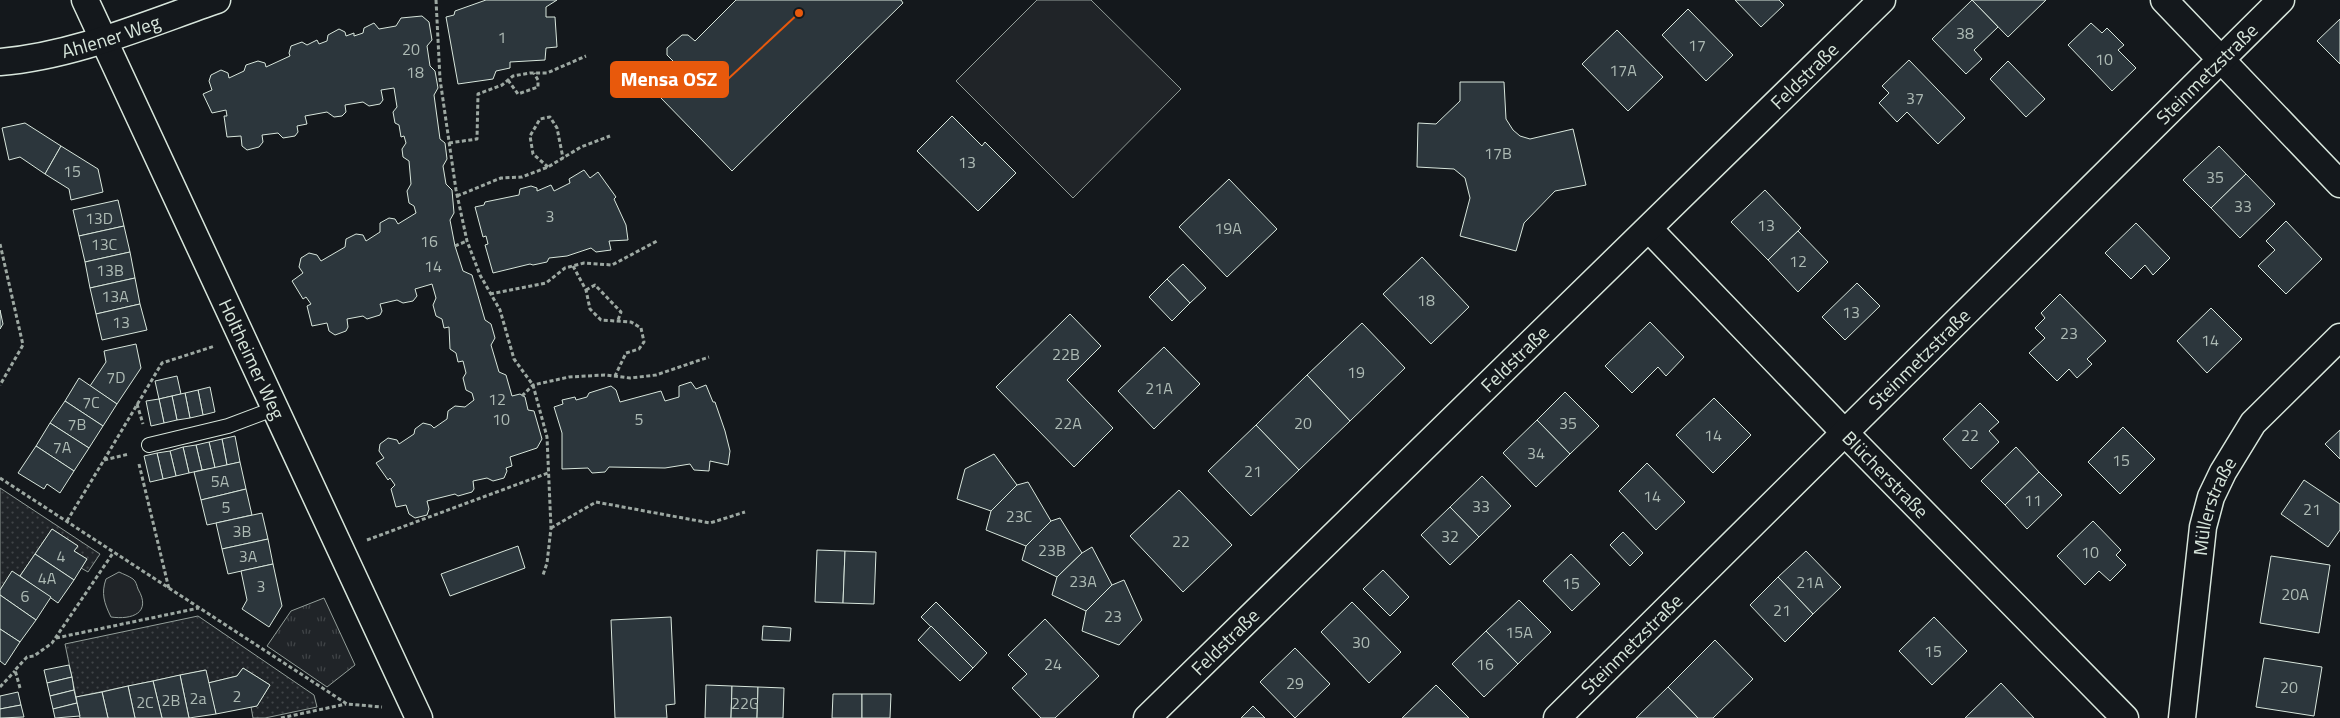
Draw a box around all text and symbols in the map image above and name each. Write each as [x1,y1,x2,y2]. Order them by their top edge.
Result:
street label: Ahlener Weg [58,6,164,65]
street label: Steinmetzstraße [2149,16,2264,131]
house number: 38 [1956,21,1974,45]
house number: 1 [498,25,506,49]
house number: 17 [1688,33,1706,57]
street label: Feldstraße [1763,35,1845,116]
house number: 20 [402,37,420,61]
house number: 10 [2095,47,2113,71]
house number: 17A [1609,58,1637,82]
house number: 18 [406,60,424,84]
callout: Mensa OSZ [611,62,728,97]
text: Mensa OSZ [621,63,717,94]
house number: 37 [1906,86,1924,110]
house number: 17B [1484,141,1512,165]
house number: 13 [958,150,976,174]
house number: 15 [63,159,81,183]
house number: 35 [2206,165,2224,189]
house number: 33 [2234,194,2252,218]
house number: 3 [546,204,554,228]
house number: 13D [85,206,113,230]
house number: 13 [1757,213,1775,237]
house number: 19A [1214,216,1242,240]
house number: 16 [420,229,438,253]
house number: 13C [91,232,118,256]
house number: 12 [1789,249,1807,273]
house number: 14 [424,254,442,278]
house number: 13B [96,258,124,282]
house number: 13A [101,284,129,308]
house number: 18 [1417,288,1435,312]
street label: Holtheimer Weg [212,294,293,424]
house number: 13 [1842,300,1860,324]
street label: Steinmetzstraße [1861,301,1976,416]
house number: 13 [112,310,130,334]
street label: Feldstraße [1473,318,1555,399]
house number: 23 [2060,321,2078,345]
house number: 14 [2201,328,2219,352]
house number: 22B [1052,342,1080,366]
house number: 19 [1347,360,1365,384]
house number: 7D [106,365,126,389]
house number: 21A [1145,376,1173,400]
house number: 12 [488,387,506,411]
house number: 7C [82,390,100,414]
house number: 10 [492,407,510,431]
house number: 5 [635,407,644,431]
house number: 22A [1054,411,1082,435]
house number: 20 [1294,411,1312,435]
house number: 35 [1559,411,1577,435]
house number: 7B [68,412,87,436]
house number: 14 [1704,423,1722,447]
house number: 22 [1961,423,1979,447]
street label: Blücherstraße [1836,424,1936,525]
house number: 7A [53,435,72,459]
house number: 34 [1527,441,1545,465]
house number: 15 [2112,448,2130,472]
street label: Müllerstraße [2185,451,2243,557]
house number: 21 [1244,459,1262,483]
house number: 5A [211,469,230,493]
house number: 14 [1643,484,1661,508]
house number: 11 [2024,488,2042,512]
house number: 33 [1472,494,1490,518]
house number: 5 [222,495,231,519]
house number: 21 [2303,497,2321,521]
house number: 23C [1006,504,1033,528]
house number: 3B [233,519,252,543]
house number: 32 [1441,524,1459,548]
house number: 22 [1172,529,1190,553]
house number: 23B [1038,538,1066,562]
house number: 10 [2081,540,2099,564]
house number: 4 [57,544,66,568]
house number: 3A [239,544,258,568]
house number: 4A [38,566,57,590]
house number: 23A [1069,569,1097,593]
house number: 21A [1796,570,1824,594]
house number: 15 [1562,571,1580,595]
house number: 3 [257,574,265,598]
house number: 20A [2281,582,2309,606]
house number: 6 [21,584,30,608]
street label: Steinmetzstraße [1574,586,1689,701]
house number: 21 [1773,598,1791,622]
street label: Feldstraße [1184,601,1265,682]
house number: 23 [1104,604,1122,628]
house number: 15A [1505,620,1533,644]
house number: 30 [1352,630,1370,654]
house number: 15 [1924,639,1942,663]
house number: 24 [1044,652,1062,676]
house number: 16 [1476,652,1494,676]
house number: 29 [1286,671,1304,695]
house number: 20 [2280,675,2298,699]
house number: 2 [233,684,241,708]
house number: 2a [190,686,206,710]
house number: 2B [162,688,181,712]
house number: 2C [136,690,154,714]
house number: 22G [731,691,759,715]

